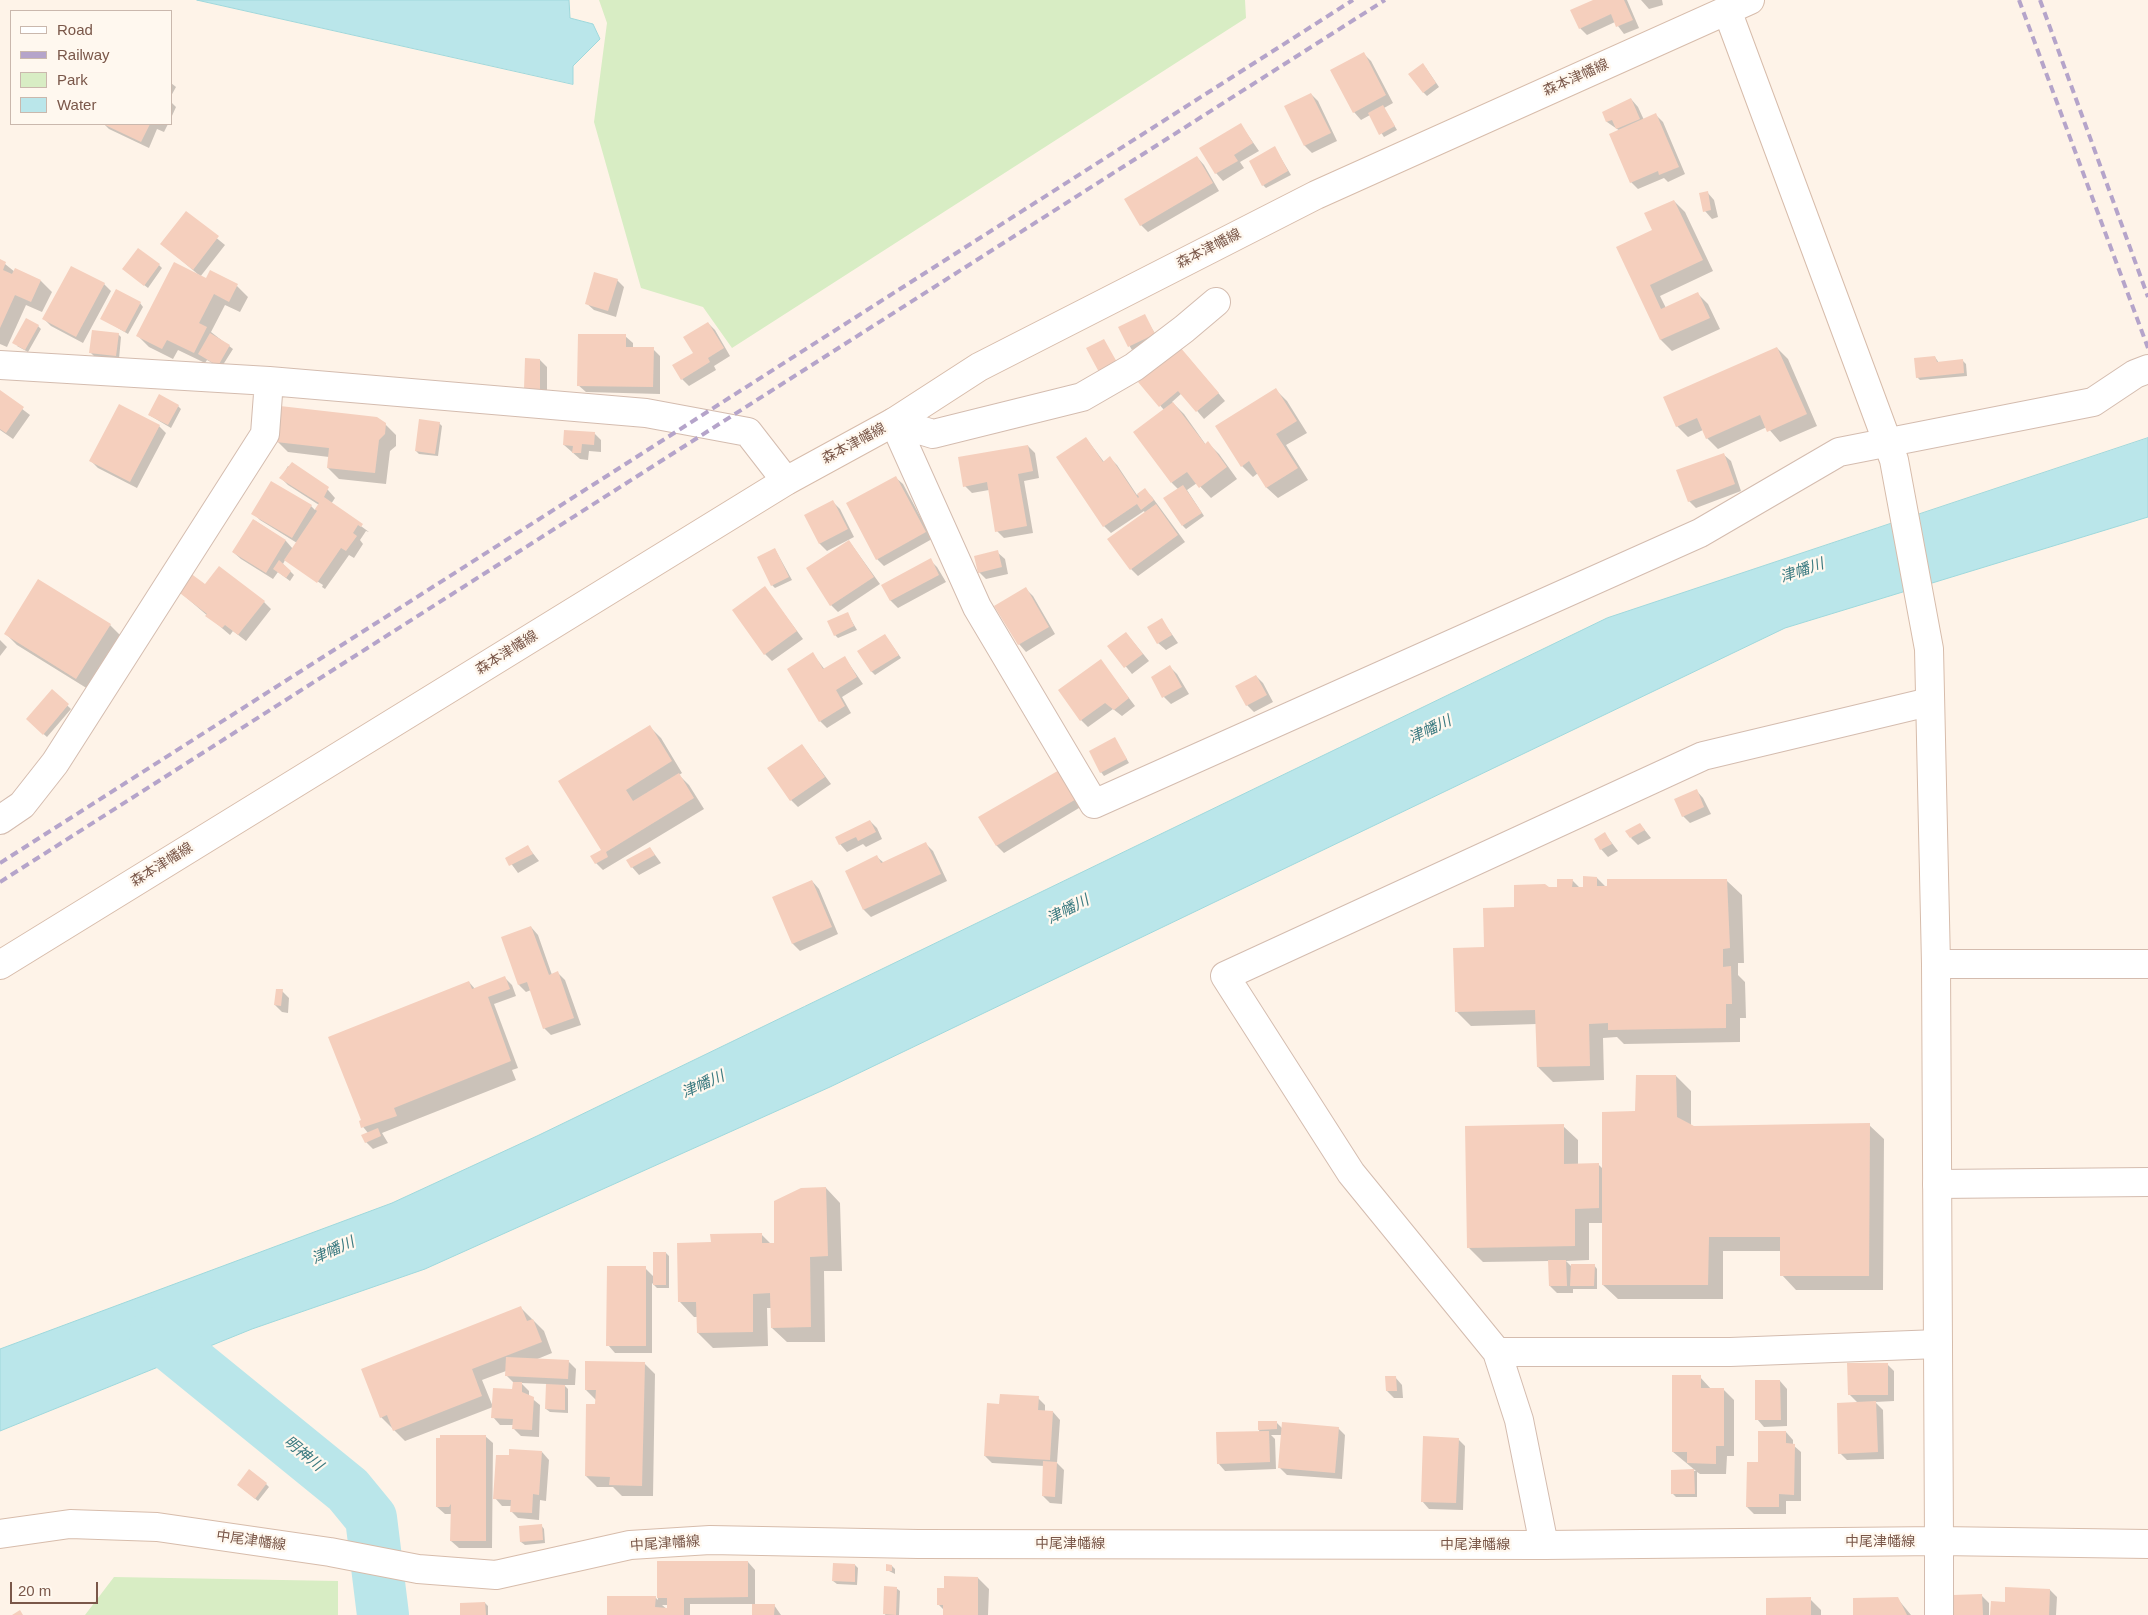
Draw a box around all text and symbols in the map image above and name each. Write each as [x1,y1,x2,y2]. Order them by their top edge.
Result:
legend [10,10,172,125]
text: Road [57,21,93,38]
text: Railway [57,46,110,63]
street label: 森本津幡線 [1541,56,1611,100]
text: Park [57,71,88,88]
text: Water [57,96,96,113]
street label: 森本津幡線 [1174,226,1244,272]
street label: 森本津幡線 [819,420,889,468]
water label: 津幡川 [1778,555,1826,587]
street label: 森本津幡線 [473,627,541,679]
water label: 津幡川 [1406,712,1454,748]
street label: 森本津幡線 [128,839,196,891]
water label: 津幡川 [1044,892,1092,928]
water label: 津幡川 [679,1068,727,1102]
water label: 津幡川 [309,1234,357,1268]
water label: 明神川 [280,1433,326,1475]
street label: 中尾津幡線 [215,1528,287,1554]
street label: 中尾津幡線 [629,1533,701,1555]
street label: 中尾津幡線 [1845,1534,1915,1550]
street label: 中尾津幡線 [1035,1536,1105,1552]
street label: 中尾津幡線 [1440,1537,1510,1553]
scale bar [12,1572,100,1604]
text: 20 m [18,1582,51,1599]

